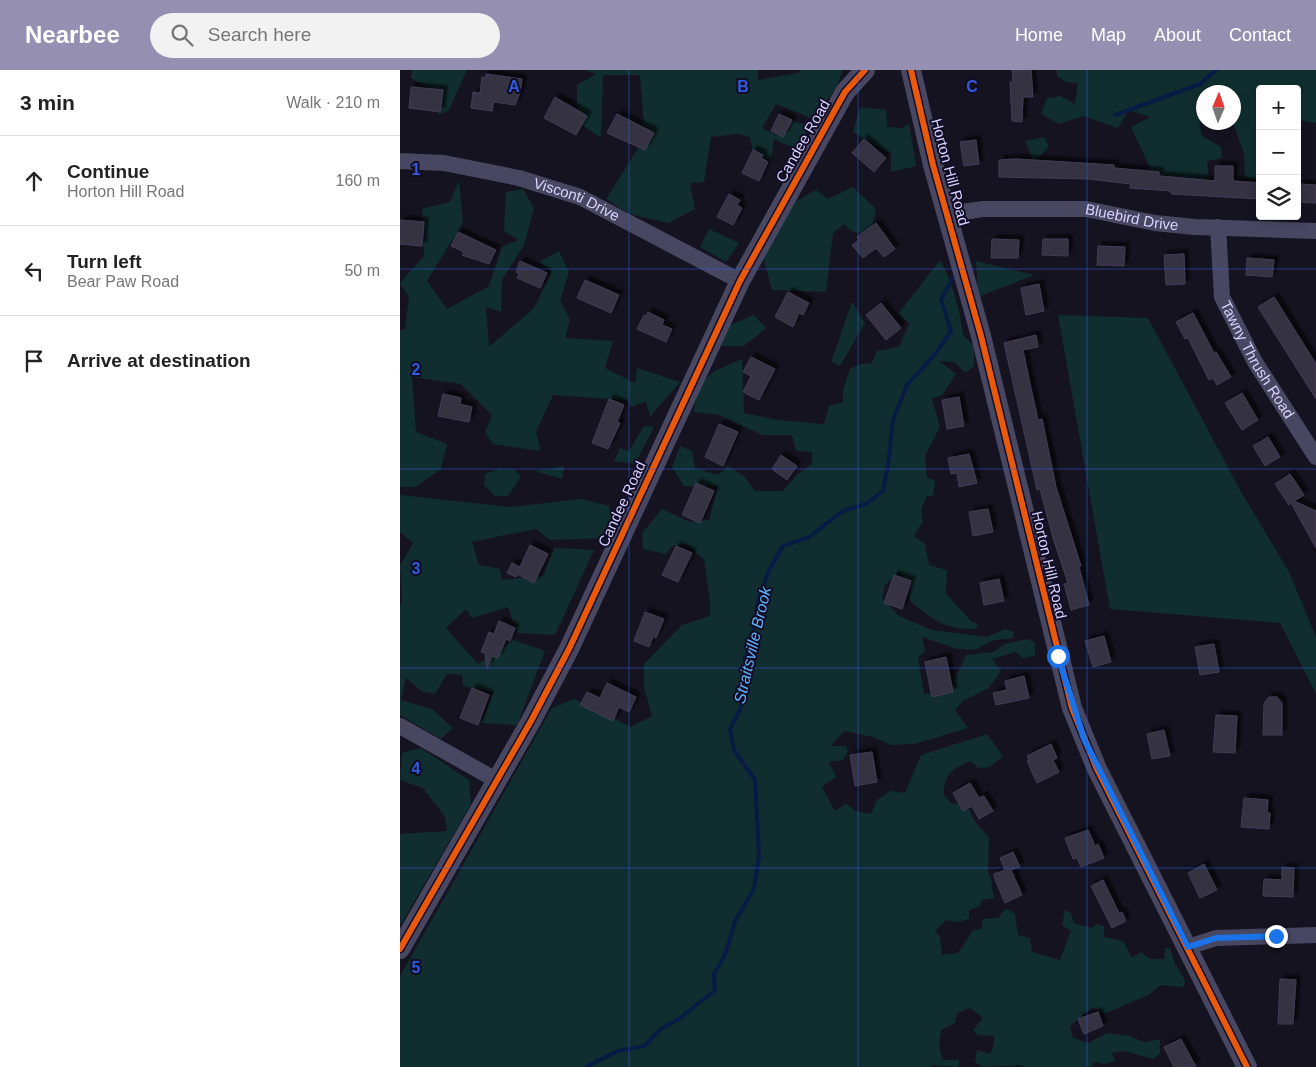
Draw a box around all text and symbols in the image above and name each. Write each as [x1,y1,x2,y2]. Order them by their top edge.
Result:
search box [150,13,500,58]
text: Nearbee [25,21,120,48]
icon: search [168,21,196,49]
text: Search here [208,24,311,45]
text: Home [1015,25,1063,45]
text: Map [1091,25,1126,45]
text: About [1154,25,1201,45]
text: Contact [1229,25,1291,45]
text: A [508,78,520,95]
text: B [737,78,749,95]
text: C [966,78,978,95]
north arrow [1196,85,1241,130]
map controls [1256,85,1301,220]
button: + [1256,85,1301,130]
text: 3 min [20,91,75,114]
text: Walk · 210 m [286,94,380,111]
street label: Candee Road [772,96,833,185]
street label: Horton Hill Road [928,117,973,227]
button: − [1256,130,1301,175]
text: Continue [67,161,149,182]
text: 1 [412,161,421,178]
icon: ahead [20,167,48,195]
text: 160 m [336,172,380,189]
street label: Visconti Drive [532,174,623,224]
button: layers [1256,175,1301,220]
text: Horton Hill Road [67,183,184,200]
street label: Bluebird Drive [1084,200,1179,233]
text: Turn left [67,251,142,272]
icon: left [20,257,48,285]
text: 50 m [344,262,380,279]
text: Bear Paw Road [67,273,179,290]
street label: Tawny Thrush Road [1217,298,1298,422]
icon: arrive [20,347,48,375]
text: Arrive at destination [67,350,251,371]
text: 2 [412,361,421,378]
street label: Candee Road [594,458,649,549]
street label: Horton Hill Road [1029,509,1070,620]
text: 3 [412,560,421,577]
water label: Straitsville Brook [731,584,774,705]
route start [1047,645,1070,668]
text: 4 [412,760,421,777]
route end [1265,925,1288,948]
text: 5 [412,959,421,976]

